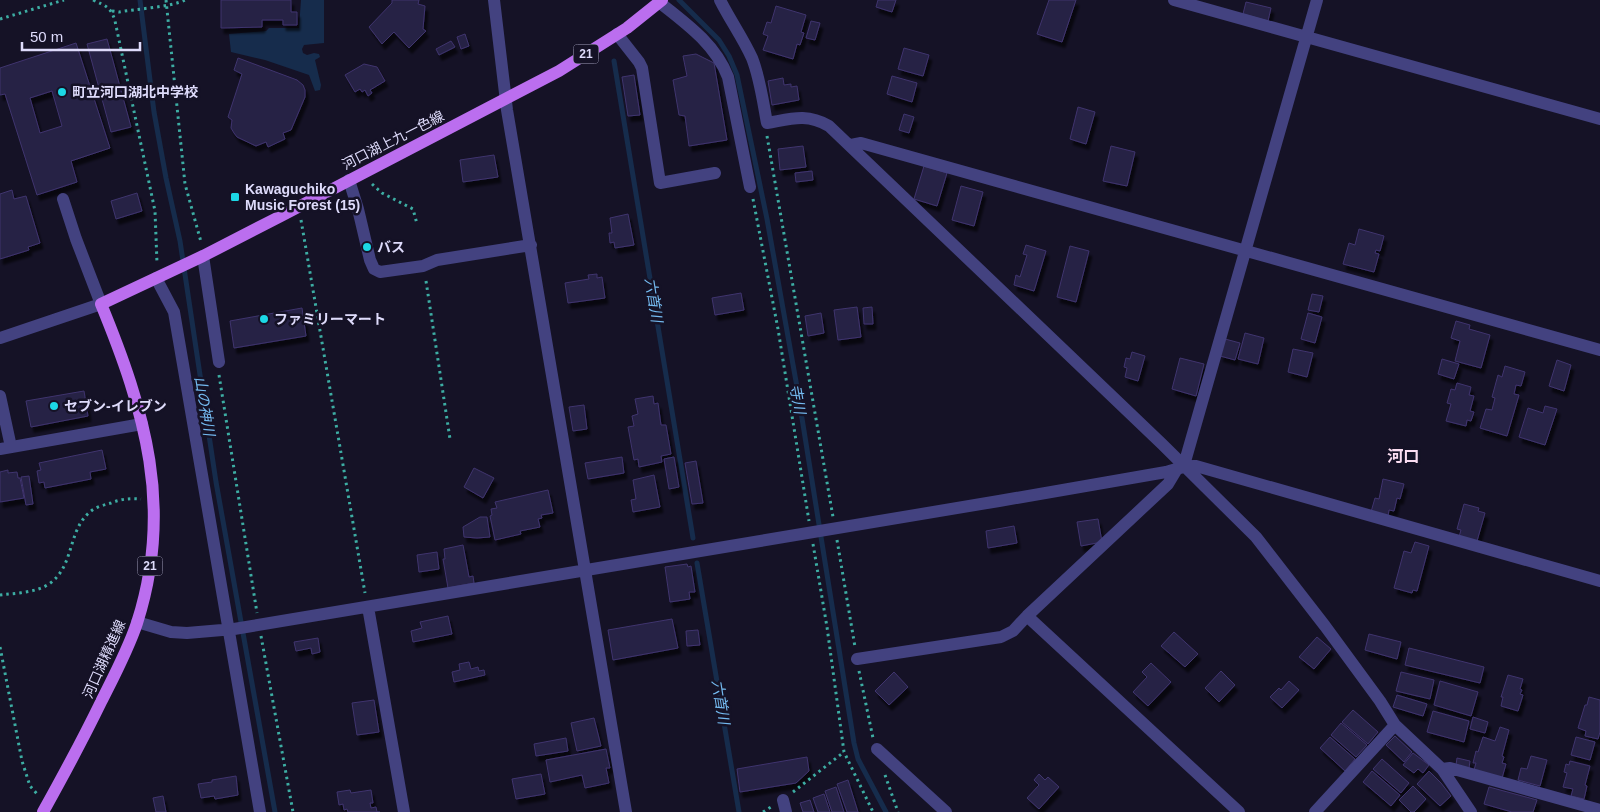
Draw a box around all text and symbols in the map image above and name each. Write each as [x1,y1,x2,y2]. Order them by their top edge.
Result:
scale bar [22,20,140,52]
text: 50 m [30,28,63,45]
road number: 21 [574,44,598,64]
place label: 町立河口湖北中学校 [72,84,198,100]
marker: 町立河口湖北中学校 [56,86,68,98]
street label: 河口湖上九一色線 [339,107,447,173]
place label: Kawaguchiko Music Forest (15) [245,181,360,213]
marker: Kawaguchiko Music Forest (15) [229,191,241,203]
place label: バス [377,239,405,255]
marker: バス [361,241,373,253]
water label: 六首川 [642,276,666,326]
place label: ファミリーマート [274,311,386,327]
marker: ファミリーマート [258,313,270,325]
water label: 山の神川 [192,375,218,439]
water label: 寺川 [787,383,809,417]
place label: セブン-イレブン [64,398,167,414]
marker: セブン-イレブン [48,400,60,412]
district label: 河口 [1387,448,1419,465]
road number: 21 [138,556,162,576]
street label: 河口湖精進線 [80,617,128,701]
water label: 六首川 [709,678,733,728]

